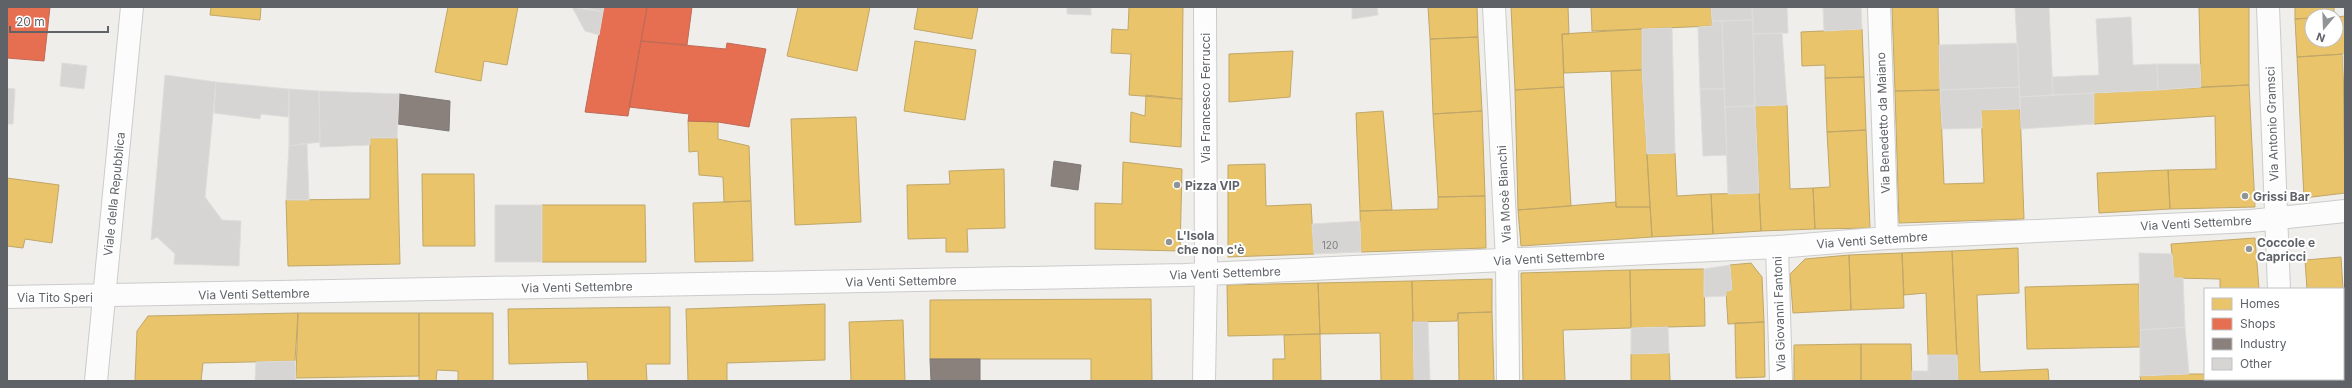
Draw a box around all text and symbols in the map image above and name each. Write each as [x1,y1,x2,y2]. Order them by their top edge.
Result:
scale bar [10,8,108,34]
north arrow [2304,8,2344,48]
text: 20 m [16,14,45,29]
text: N [2314,29,2327,45]
street label: Via Francesco Ferrucci [1198,33,1213,163]
street label: Via Benedetto da Maiano [1873,52,1893,194]
street label: Via Antonio Gramsci [2262,66,2282,182]
street label: Viale della Repubblica [100,131,128,257]
street label: Via Mosè Bianchi [1494,145,1514,243]
place label: Pizza VIP [1185,178,1240,193]
marker: Pizza VIP [1172,180,1182,190]
place label: Grissi Bar [2253,189,2310,204]
marker: Grissi Bar [2240,191,2250,201]
street label: Via Venti Settembre [2140,213,2252,233]
place label: L'Isola che non c'è [1177,228,1244,257]
street label: Via Venti Settembre [1816,229,1928,251]
place label: Coccole e Capricci [2257,235,2315,264]
marker: L'Isola che non c'è [1164,237,1174,247]
house number: 120 [1322,239,1338,251]
marker: Coccole e Capricci [2244,244,2254,254]
street label: Via Venti Settembre [1493,248,1605,268]
street label: Via Giovanni Fantoni [1769,256,1789,372]
street label: Via Venti Settembre [1169,264,1281,282]
street label: Via Venti Settembre [845,273,957,289]
street label: Via Venti Settembre [521,279,633,295]
street label: Via Venti Settembre [198,286,310,302]
legend [2204,288,2344,380]
street label: Via Tito Speri [17,290,93,305]
text: Homes [2240,296,2280,311]
text: Shops [2240,316,2276,331]
text: Industry [2240,336,2287,351]
text: Other [2240,356,2272,371]

